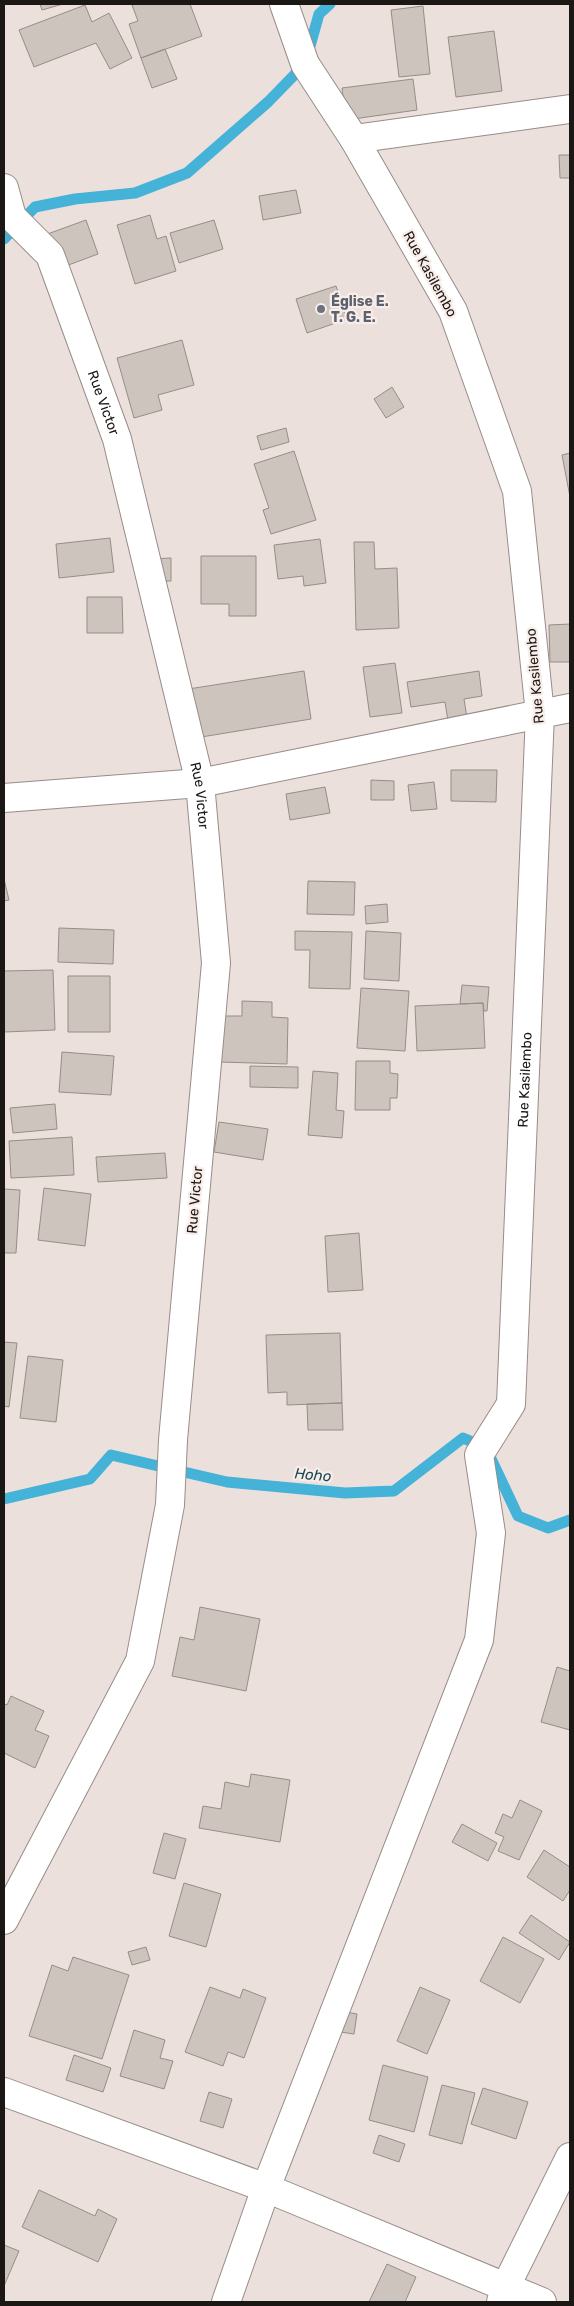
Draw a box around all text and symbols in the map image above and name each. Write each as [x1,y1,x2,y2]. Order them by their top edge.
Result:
street label: Rue Kasilembo [399,228,461,320]
place label: Église E. T. G. E. [331,292,389,326]
marker: Église E. T. G. E. [315,303,327,315]
street label: Rue Victor [84,368,124,438]
street label: Rue Kasilembo [522,628,548,724]
street label: Rue Victor [187,760,213,831]
street label: Rue Kasilembo [514,1032,535,1128]
street label: Rue Victor [184,1165,206,1234]
water label: Hoho [294,1464,333,1486]

